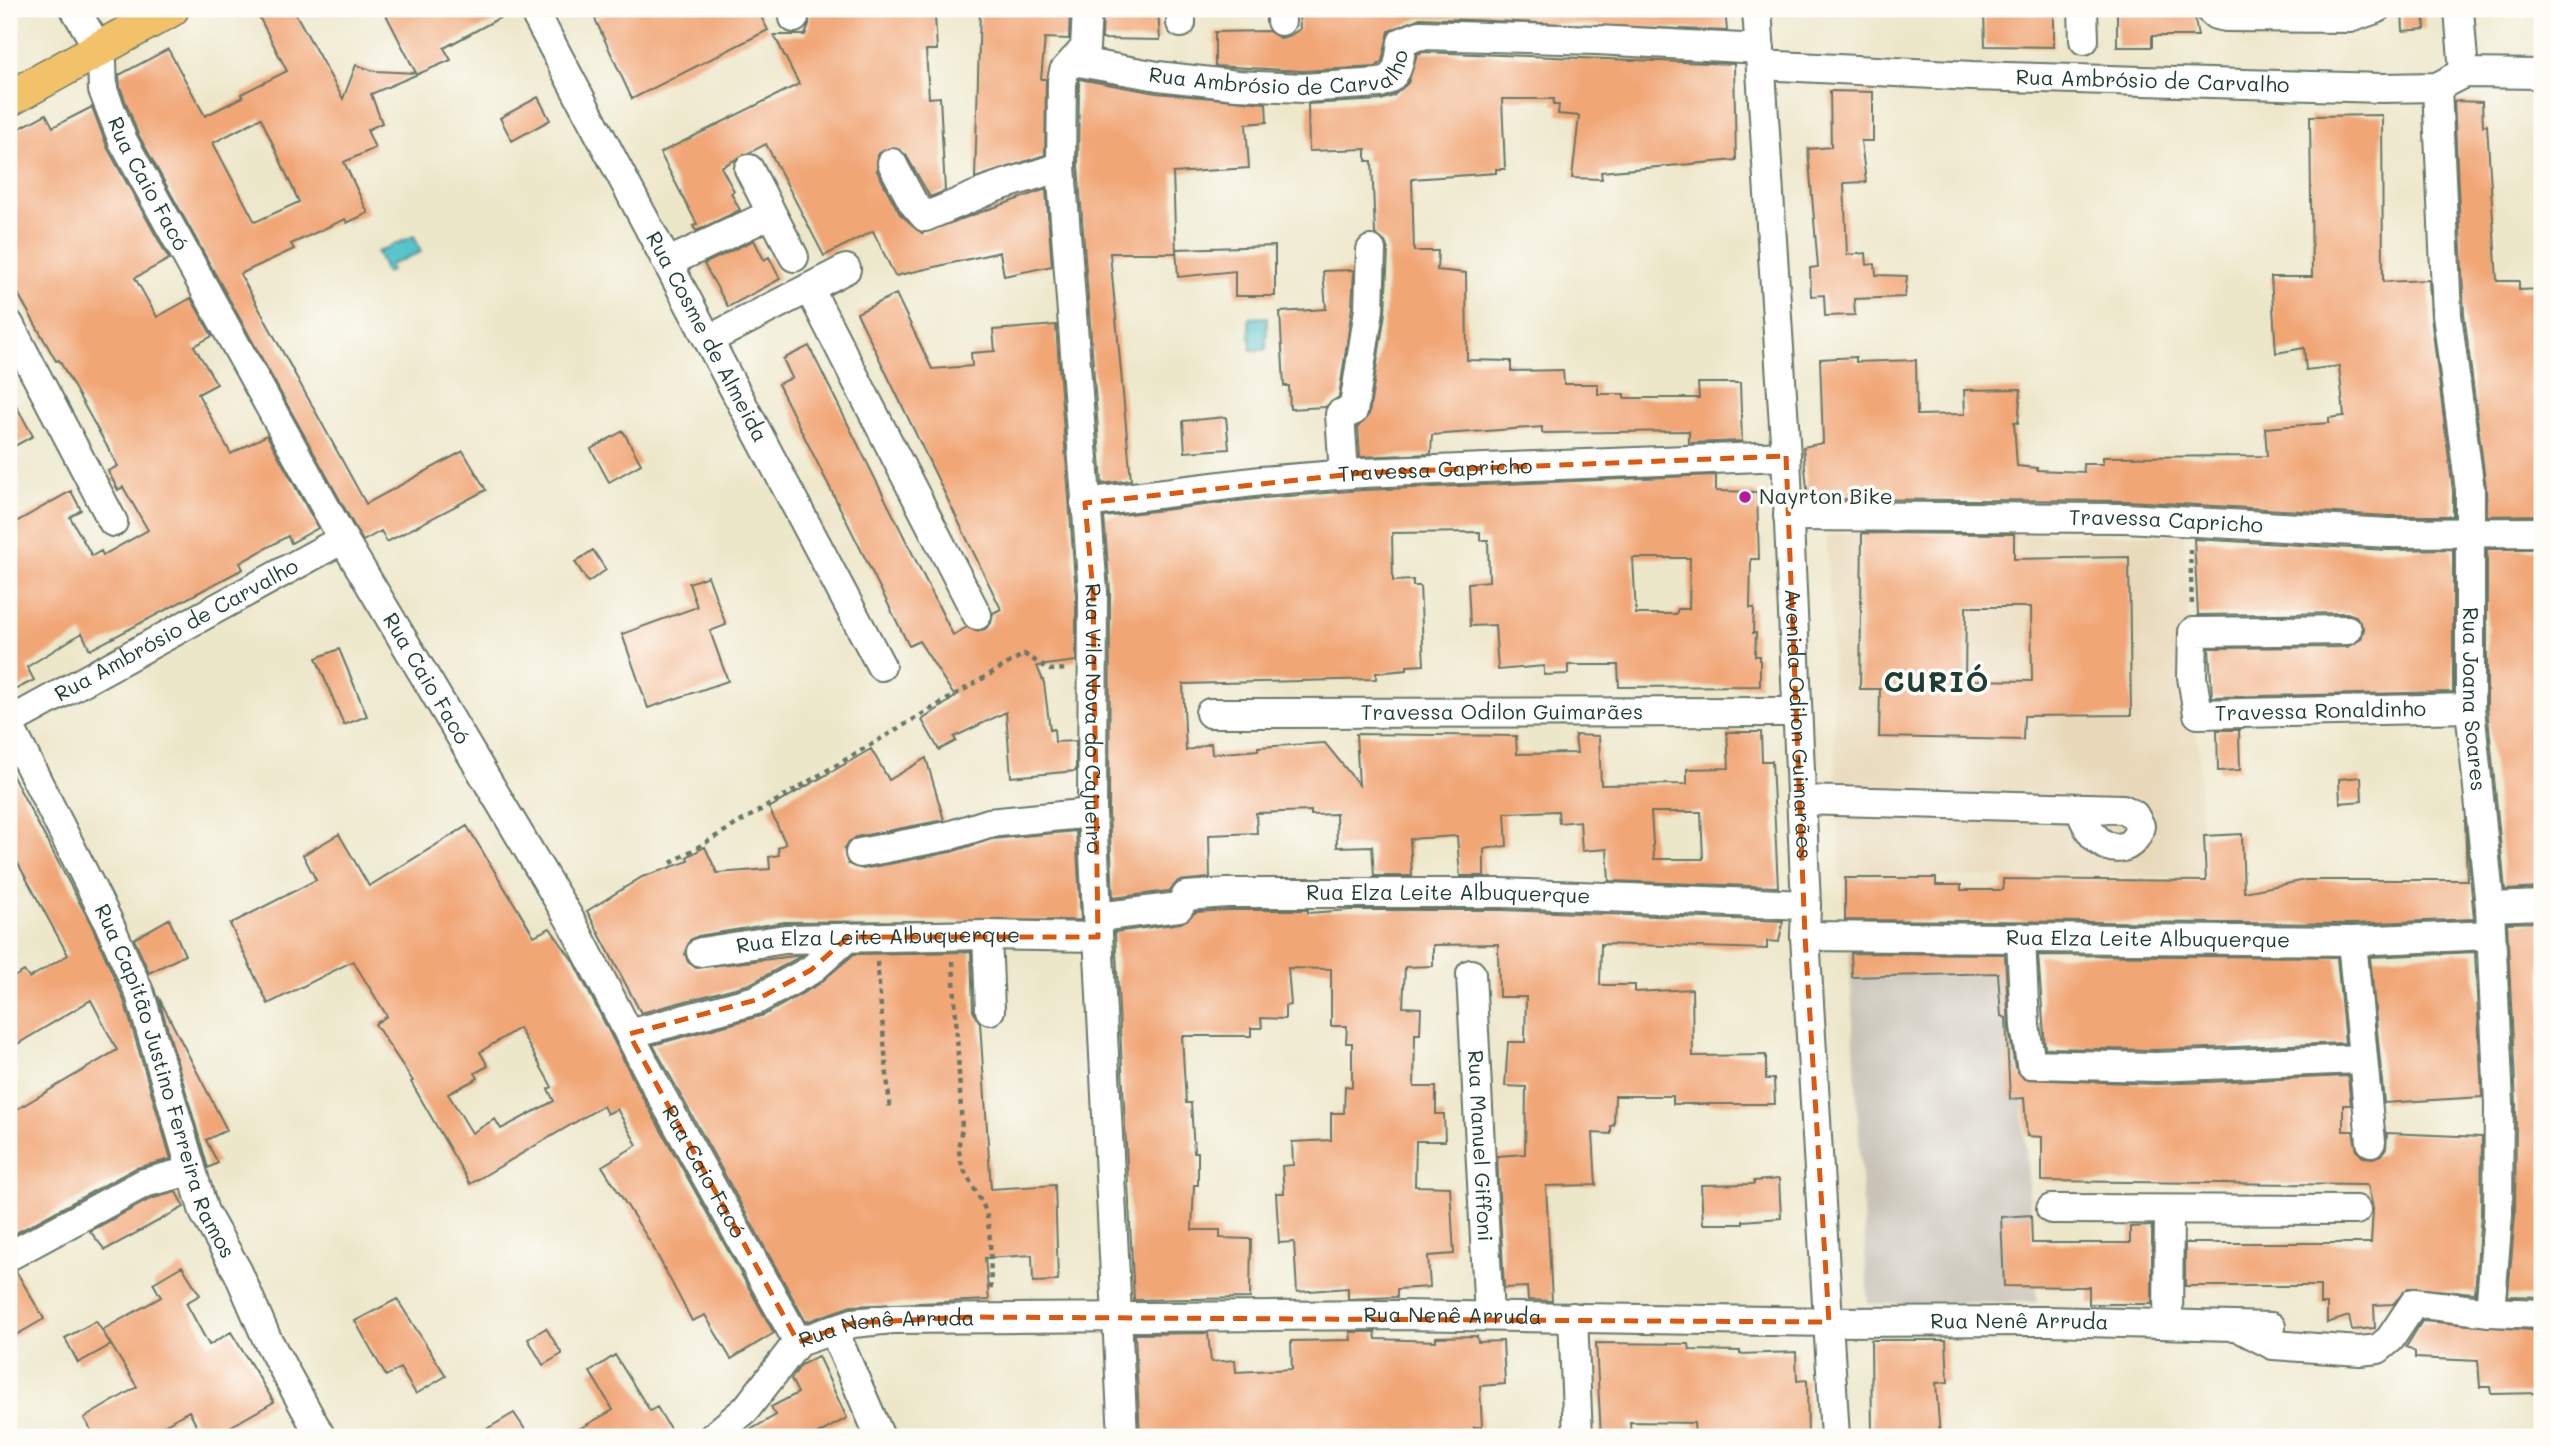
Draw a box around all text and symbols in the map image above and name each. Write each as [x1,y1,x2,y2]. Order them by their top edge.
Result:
street label: Rua Ambrósio de Carvalho [1147,48,1413,100]
street label: Rua Ambrósio de Carvalho [2015,62,2290,97]
street label: Rua Caio Facó [103,113,196,255]
street label: Rua Cosme de Almeida [641,226,775,446]
street label: Travessa Capricho [1337,451,1533,487]
place label: Nayrton Bike [1759,482,1893,509]
marker: Nayrton Bike [1737,489,1753,505]
street label: Travessa Capricho [2069,503,2264,538]
street label: Rua Ambrósio de Carvalho [49,551,302,707]
street label: Rua Vila Nova do Cajueiro [1080,582,1109,854]
street label: Avenida Odilon Guimarães [1780,588,1819,859]
street label: Rua Caio Facó [378,607,477,748]
street label: Rua Joana Soares [2458,607,2493,792]
district label: CURIÓ [1884,663,1990,699]
street label: Travessa Ronaldinho [2214,694,2426,726]
street label: Travessa Odilon Guimarães [1361,697,1643,725]
street label: Rua Elza Leite Albuquerque [1306,878,1591,908]
street label: Rua Capitão Justino Ferreira Ramos [90,899,242,1262]
street label: Rua Elza Leite Albuquerque [734,920,1020,958]
street label: Rua Elza Leite Albuquerque [2006,923,2290,952]
street label: Rua Manuel Giffoni [1463,1049,1500,1242]
street label: Rua Caio Facó [657,1100,753,1242]
street label: Rua Nenê Arruda [1363,1300,1542,1329]
street label: Rua Nenê Arruda [795,1303,975,1353]
street label: Rua Nenê Arruda [1930,1306,2109,1335]

